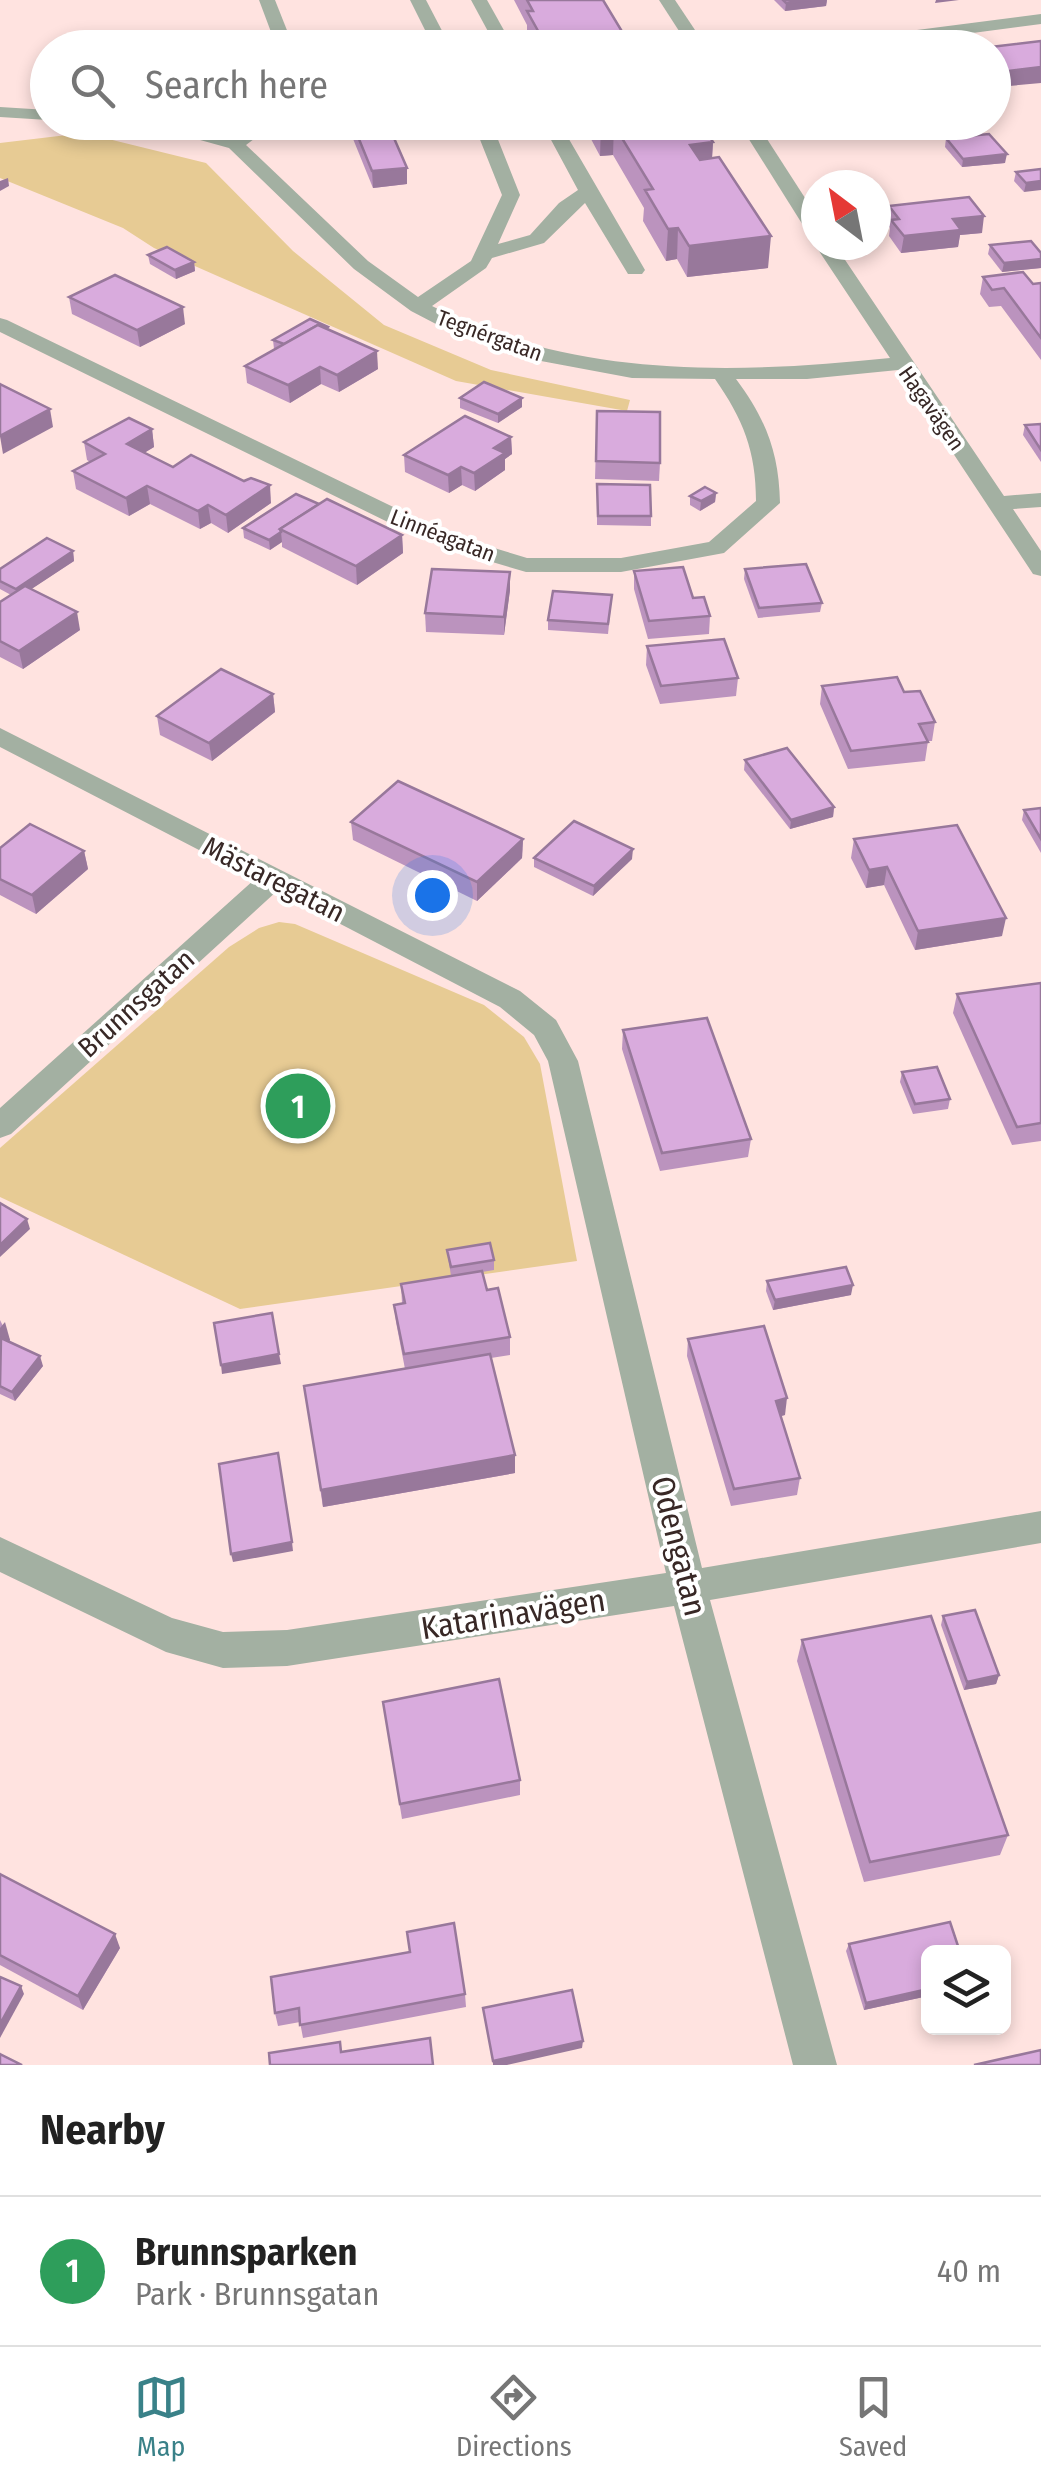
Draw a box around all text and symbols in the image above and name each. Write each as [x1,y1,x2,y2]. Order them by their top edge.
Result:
search box [30,30,1011,140]
icon: search [65,58,120,113]
text: Search here [145,62,328,108]
north arrow [801,170,891,260]
street label: Tegnérgatan [433,304,546,367]
street label: Hagavägen [893,361,970,456]
street label: Linnéagatan [387,503,499,568]
street label: Mästaregatan [197,830,350,929]
your location [407,870,458,921]
street label: Brunnsgatan [71,943,201,1064]
pin: 1 [266,1068,330,1144]
street label: Odengatan [643,1472,715,1620]
street label: Katarinavägen [418,1581,608,1647]
map controls [921,1945,1011,2035]
button: layers [921,1945,1011,2035]
text: Nearby [40,2105,165,2155]
text: Brunnsparken [135,2229,358,2275]
text: 1 [66,2252,79,2290]
text: 40 m [937,2252,1001,2290]
text: Park · Brunnsgatan [135,2275,379,2313]
tab: Map [134,2370,189,2463]
tab: Directions [456,2370,572,2463]
tab: Saved [839,2370,907,2463]

